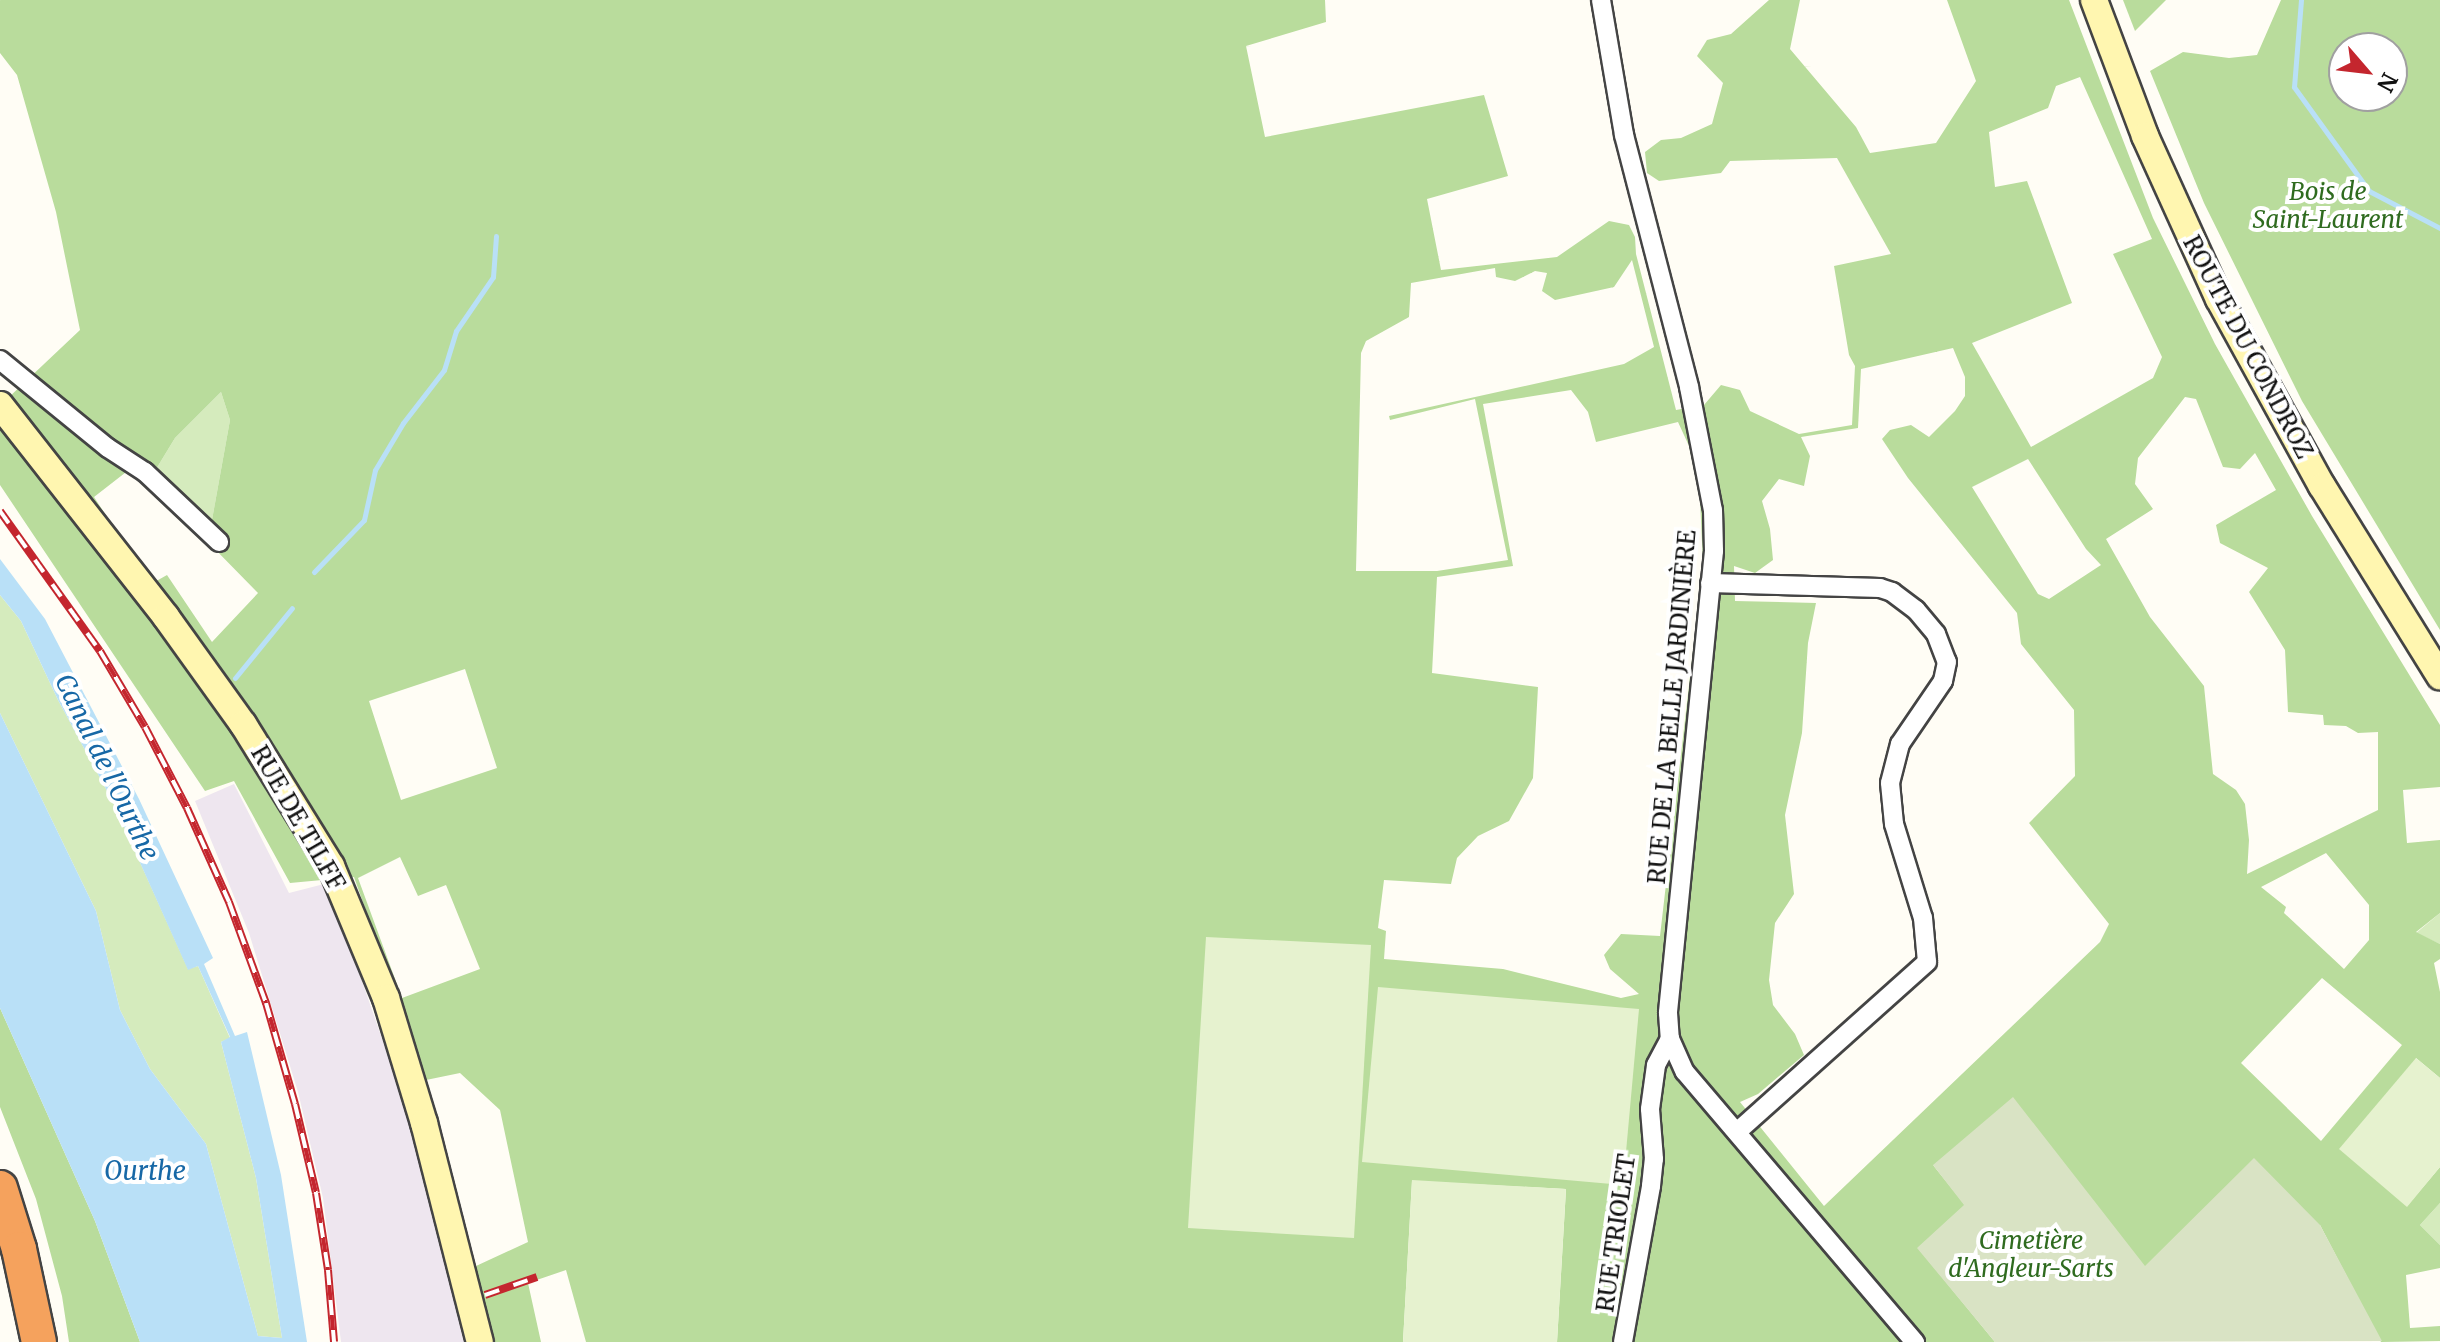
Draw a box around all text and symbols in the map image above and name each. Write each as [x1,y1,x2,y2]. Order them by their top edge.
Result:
north arrow [2328,32,2408,112]
text: N [2371,68,2404,97]
park label: Bois de Saint-Laurent [2253,178,2403,234]
street label: ROUTE DU CONDROZ [2177,231,2319,463]
street label: RUE DE LA BELLE JARDINIÈRE [1642,529,1702,885]
water label: Canal de l'Ourthe [48,669,166,865]
street label: RUE DE TILFF [245,740,351,896]
street label: RUE TRIOLET [1591,1152,1641,1314]
water label: Ourthe [104,1155,186,1187]
park label: Cimetière d'Angleur-Sarts [1948,1227,2114,1283]

